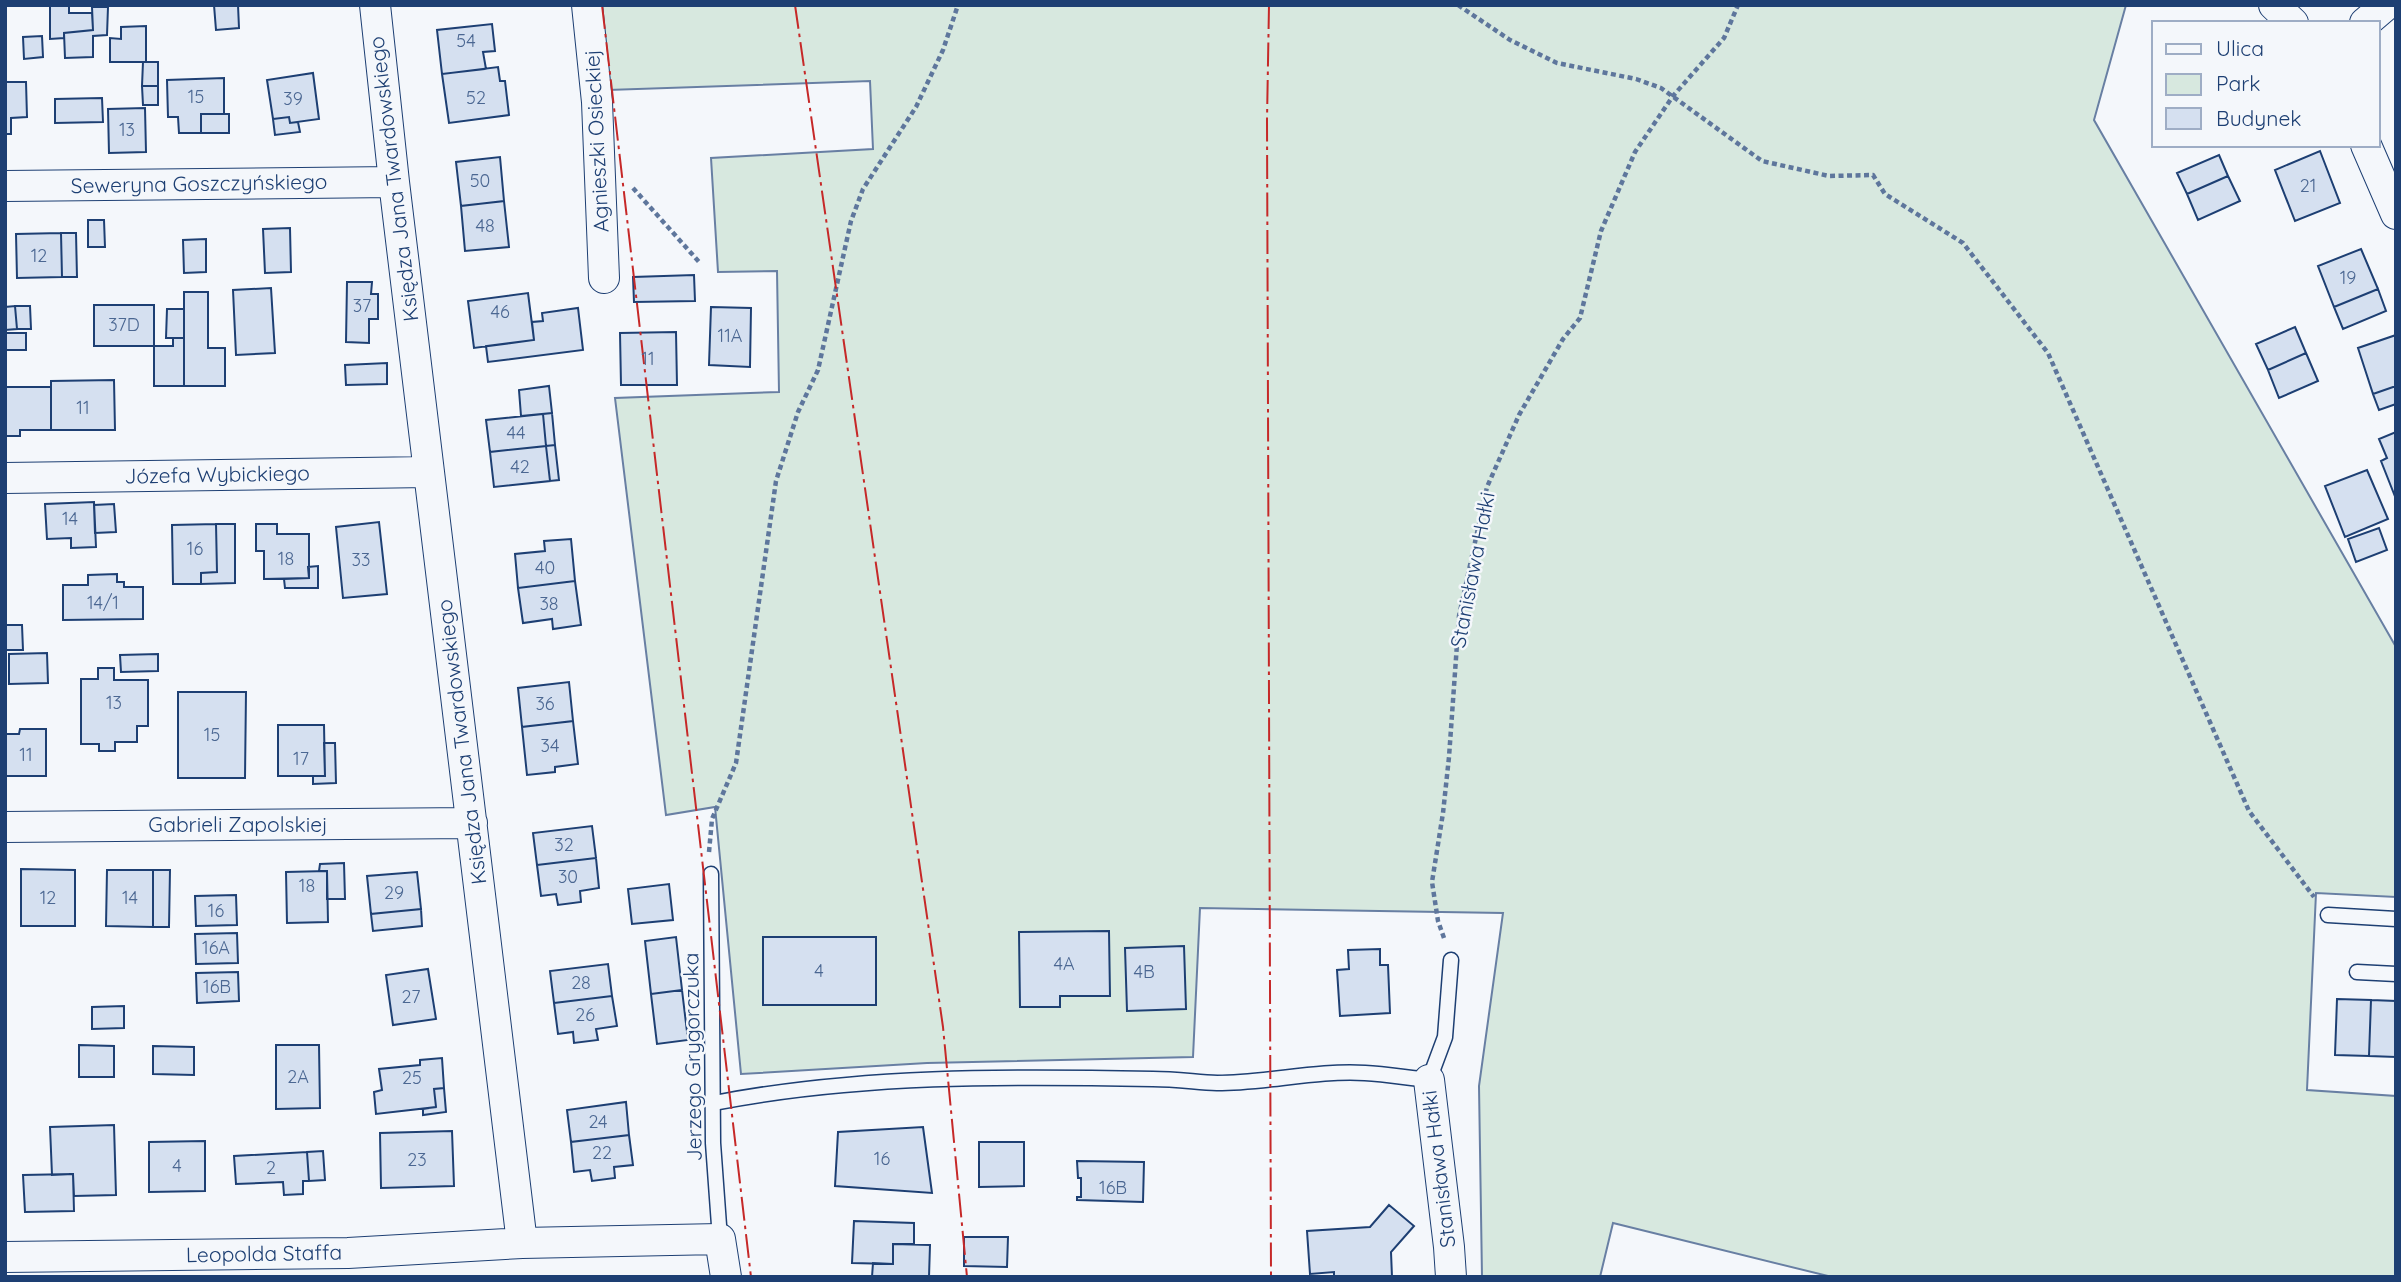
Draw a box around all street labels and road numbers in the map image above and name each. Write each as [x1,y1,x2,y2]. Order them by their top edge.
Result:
street label: Księdza Jana Twardowskiego [363,35,423,323]
street label: Agnieszki Osieckiej [578,49,614,233]
street label: Seweryna Goszczyńskiego [70,168,328,198]
street label: Józefa Wybickiego [124,459,310,489]
street label: Stanisława Hałki [1444,490,1500,650]
street label: Księdza Jana Twardowskiego [431,598,491,886]
street label: Gabrieli Zapolskiej [148,811,328,837]
street label: Jerzego Grygorczuka [677,952,707,1162]
street label: Stanisława Hałki [1415,1089,1461,1249]
street label: Leopolda Staffa [186,1239,342,1267]

